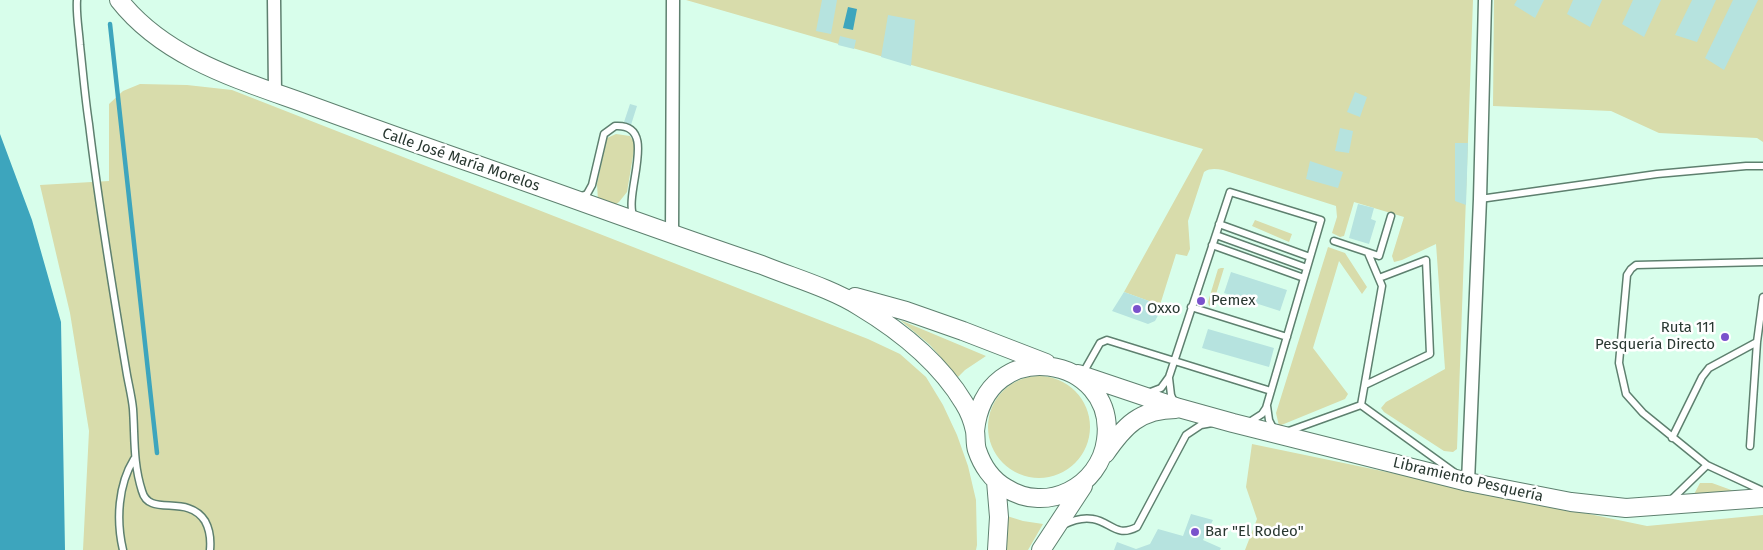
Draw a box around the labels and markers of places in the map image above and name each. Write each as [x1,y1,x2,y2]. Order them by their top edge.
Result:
place label: Pemex [1211,292,1256,310]
marker: Pemex [1195,295,1207,307]
place label: Oxxo [1147,300,1180,318]
marker: Oxxo [1131,303,1143,315]
place label: Ruta 111 Pesquería Directo [1595,319,1715,354]
marker: Ruta 111 Pesquería Directo [1719,331,1731,343]
place label: Bar "El Rodeo" [1205,523,1304,541]
marker: Bar "El Rodeo" [1189,526,1201,538]

